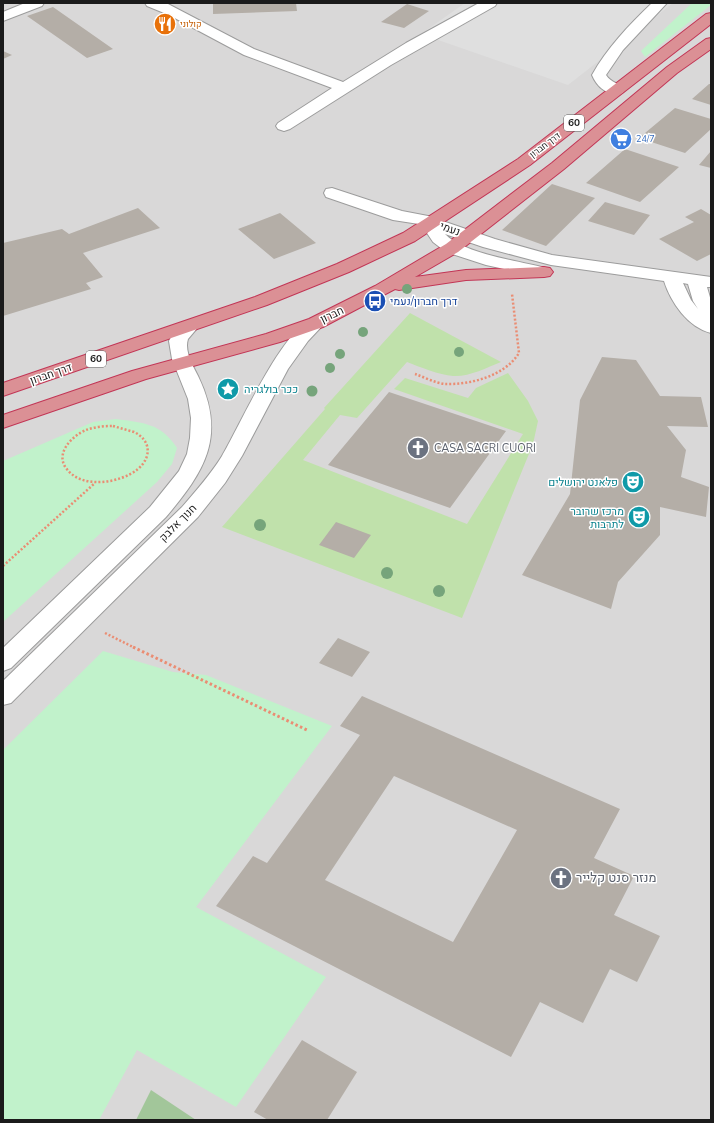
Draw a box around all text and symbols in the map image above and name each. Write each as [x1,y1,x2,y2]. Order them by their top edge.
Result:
restaurant icon: קולוני [152,11,178,37]
place label: קולוני [180,18,202,30]
road number: 60 [564,115,584,131]
supermarket icon: 24/7 [608,126,634,152]
street label: דרך חברון [527,129,563,161]
place label: 24/7 [636,133,655,145]
street label: נעמי [438,218,462,240]
bus stop icon: דרך חברון/נעמי [362,288,388,314]
place label: דרך חברון/נעמי [390,294,458,309]
street label: חברון [318,303,346,327]
road number: 60 [86,351,106,367]
street label: דרך חברון [28,360,74,388]
place icon: ככר בולגריה [215,376,241,402]
place label: ככר בולגריה [244,382,298,397]
church icon: CASA SACRI CUORI [405,435,431,461]
place label: CASA SACRI CUORI [434,441,536,456]
theatre icon: פלאנט ירושלים [620,469,646,495]
place label: פלאנט ירושלים [548,475,618,490]
street label: חנוך אלבק [156,501,200,545]
place label: מרכז שרובר לתרבות [570,504,624,532]
theatre icon: מרכז שרובר לתרבות [626,504,652,530]
church icon: מנזר סנט קלייר [548,865,574,891]
place label: מנזר סנט קלייר [576,869,657,887]

